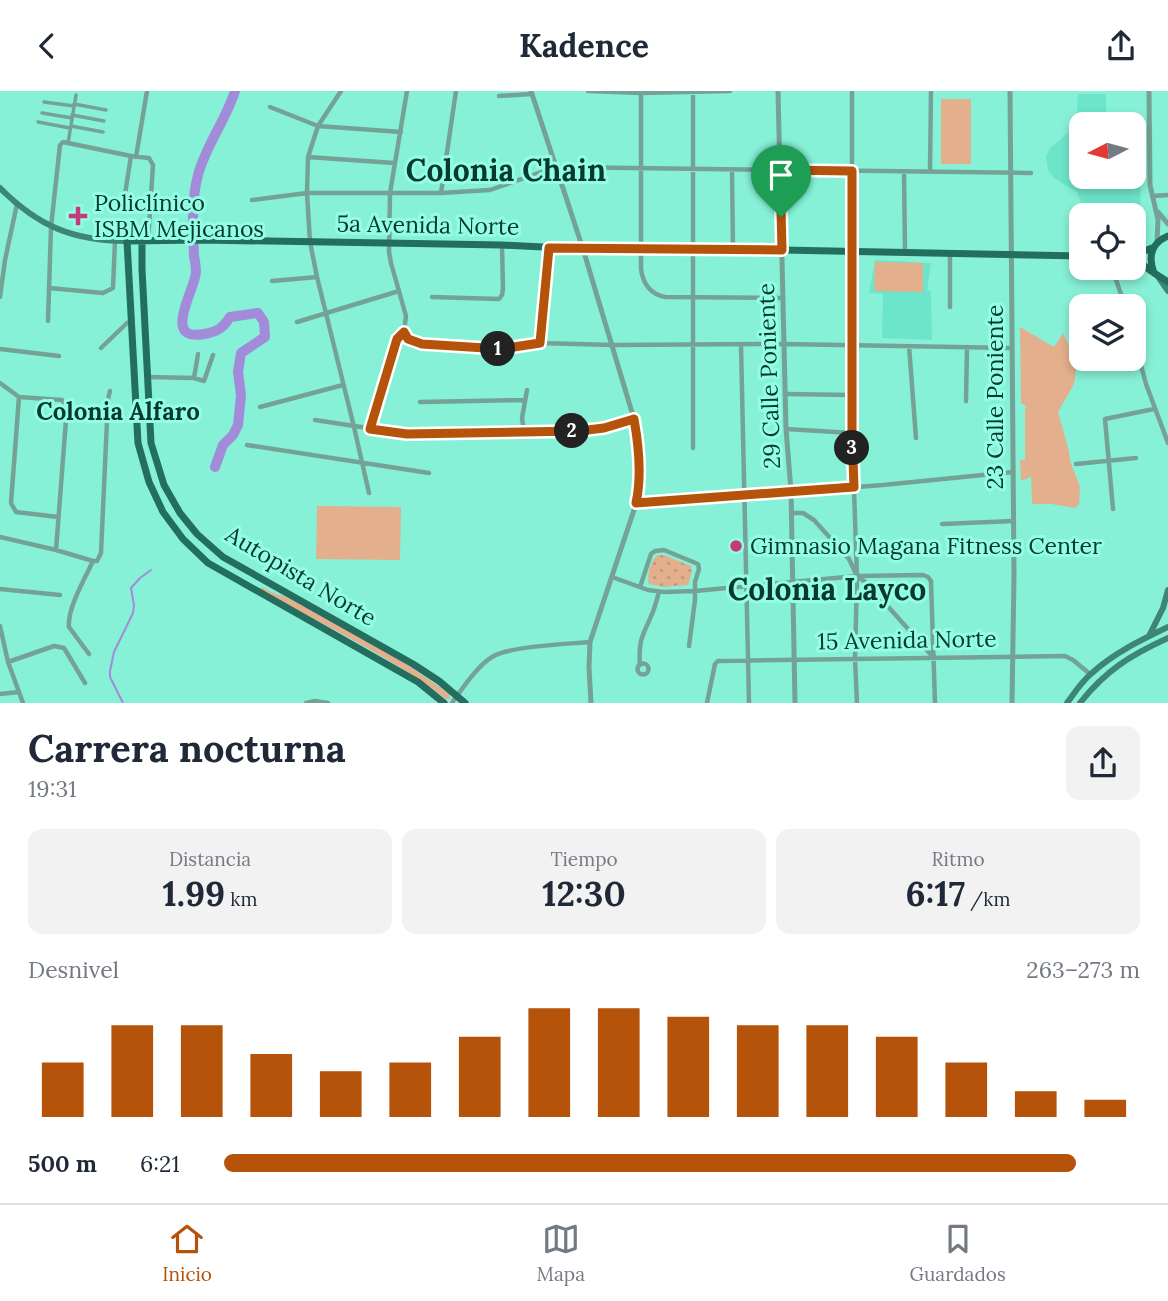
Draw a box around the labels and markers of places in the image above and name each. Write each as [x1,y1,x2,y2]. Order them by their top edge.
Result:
pin [751,145,811,217]
place label: Policlínico ISBM Mejicanos [94,188,264,243]
marker: Policlínico ISBM Mejicanos [68,206,88,226]
pin: 1 [480,331,516,367]
pin: 2 [554,413,590,449]
pin: 3 [834,431,870,465]
place label: Gimnasio Magana Fitness Center [750,531,1102,560]
marker: Gimnasio Magana Fitness Center [728,538,744,554]

